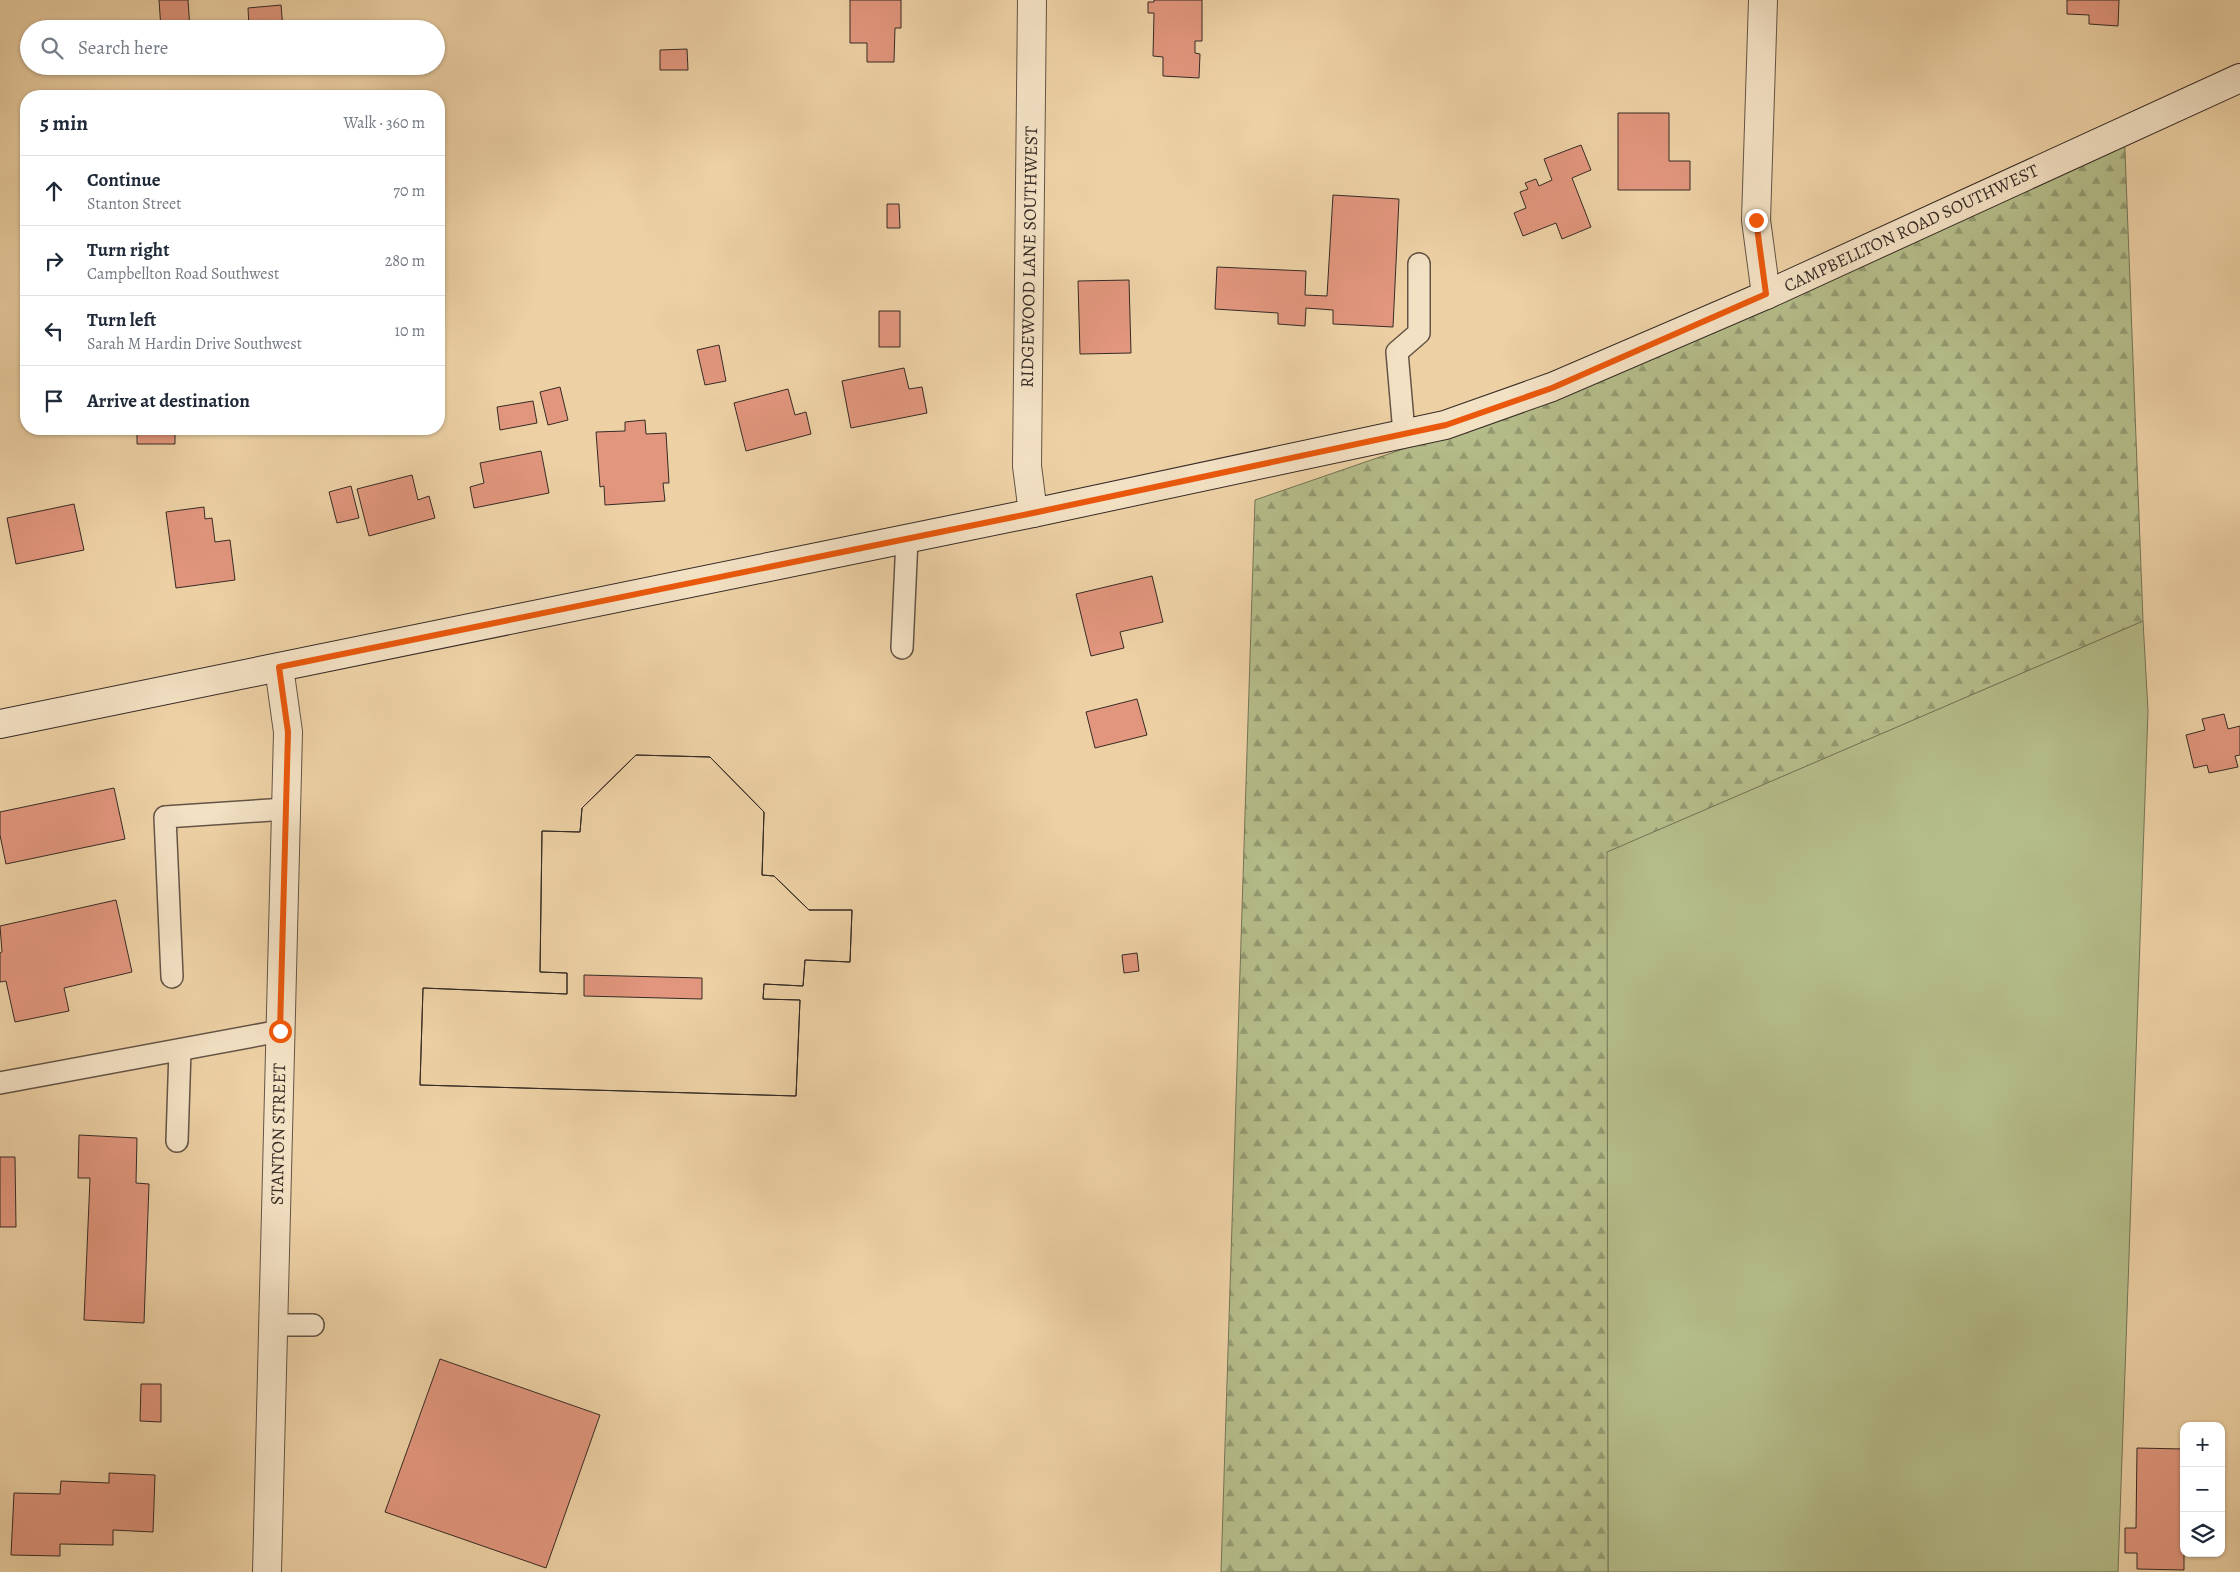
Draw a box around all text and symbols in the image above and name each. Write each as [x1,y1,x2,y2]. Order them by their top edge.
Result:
search box [20,20,445,75]
icon: search [38,34,66,62]
text: Search here [78,35,168,61]
text: 5 min [40,109,88,137]
text: Walk · 360 m [343,112,425,134]
street label: RIDGEWOOD LANE SOUTHWEST [1015,126,1043,388]
street label: CAMPBELLTON ROAD SOUTHWEST [1780,158,2042,298]
text: Continue [87,167,161,193]
icon: ahead [40,177,68,205]
text: 70 m [393,180,425,202]
text: Stanton Street [87,193,182,215]
route end [1745,209,1768,232]
text: Turn right [87,237,169,263]
icon: right [40,247,68,275]
text: 280 m [385,250,425,272]
text: Campbellton Road Southwest [87,263,279,285]
text: Turn left [87,307,156,333]
icon: left [40,317,68,345]
text: 10 m [395,320,425,342]
text: Sarah M Hardin Drive Southwest [87,333,302,355]
icon: arrive [40,387,68,415]
text: Arrive at destination [87,388,250,414]
route start [269,1020,292,1043]
street label: STANTON STREET [265,1063,291,1205]
map controls [2180,1422,2225,1557]
button: + [2180,1422,2225,1467]
button: − [2180,1467,2225,1512]
button: layers [2180,1512,2225,1557]

